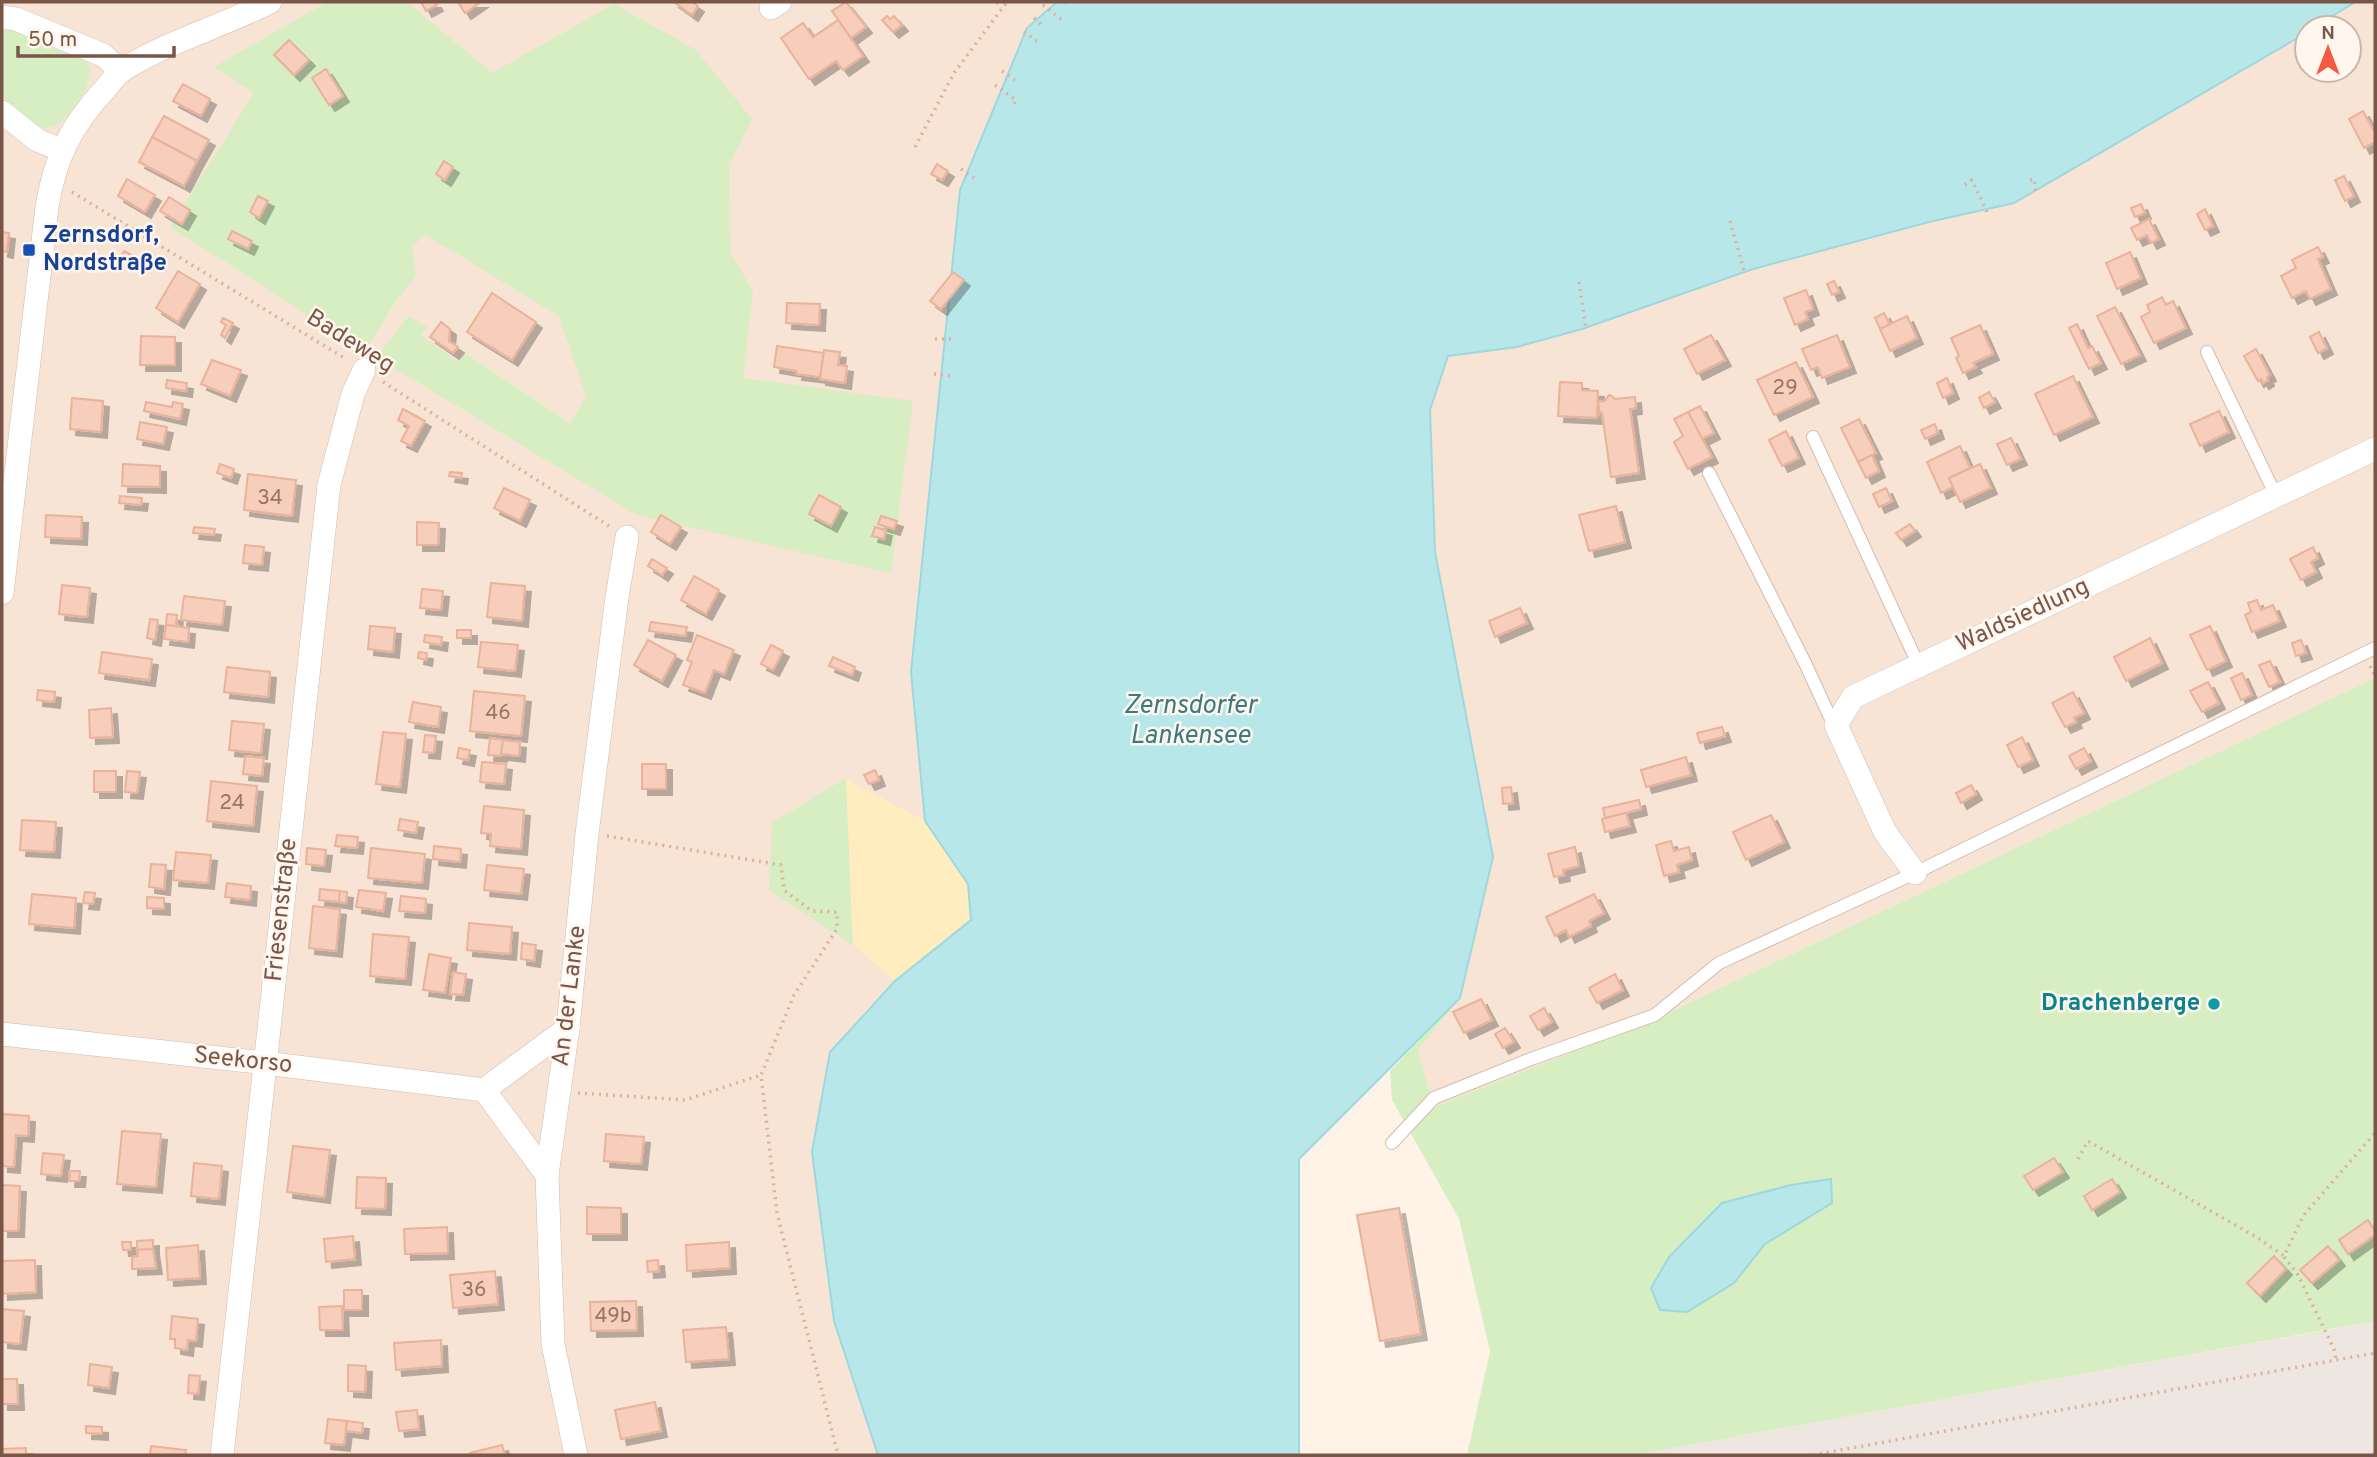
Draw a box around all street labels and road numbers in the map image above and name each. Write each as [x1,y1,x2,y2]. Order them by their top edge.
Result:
street label: Badeweg [300,303,400,381]
street label: Waldsiedlung [1952,572,2094,660]
street label: Friesenstraße [260,837,304,983]
street label: An der Lanke [546,924,594,1068]
street label: Seekorso [192,1041,294,1081]

